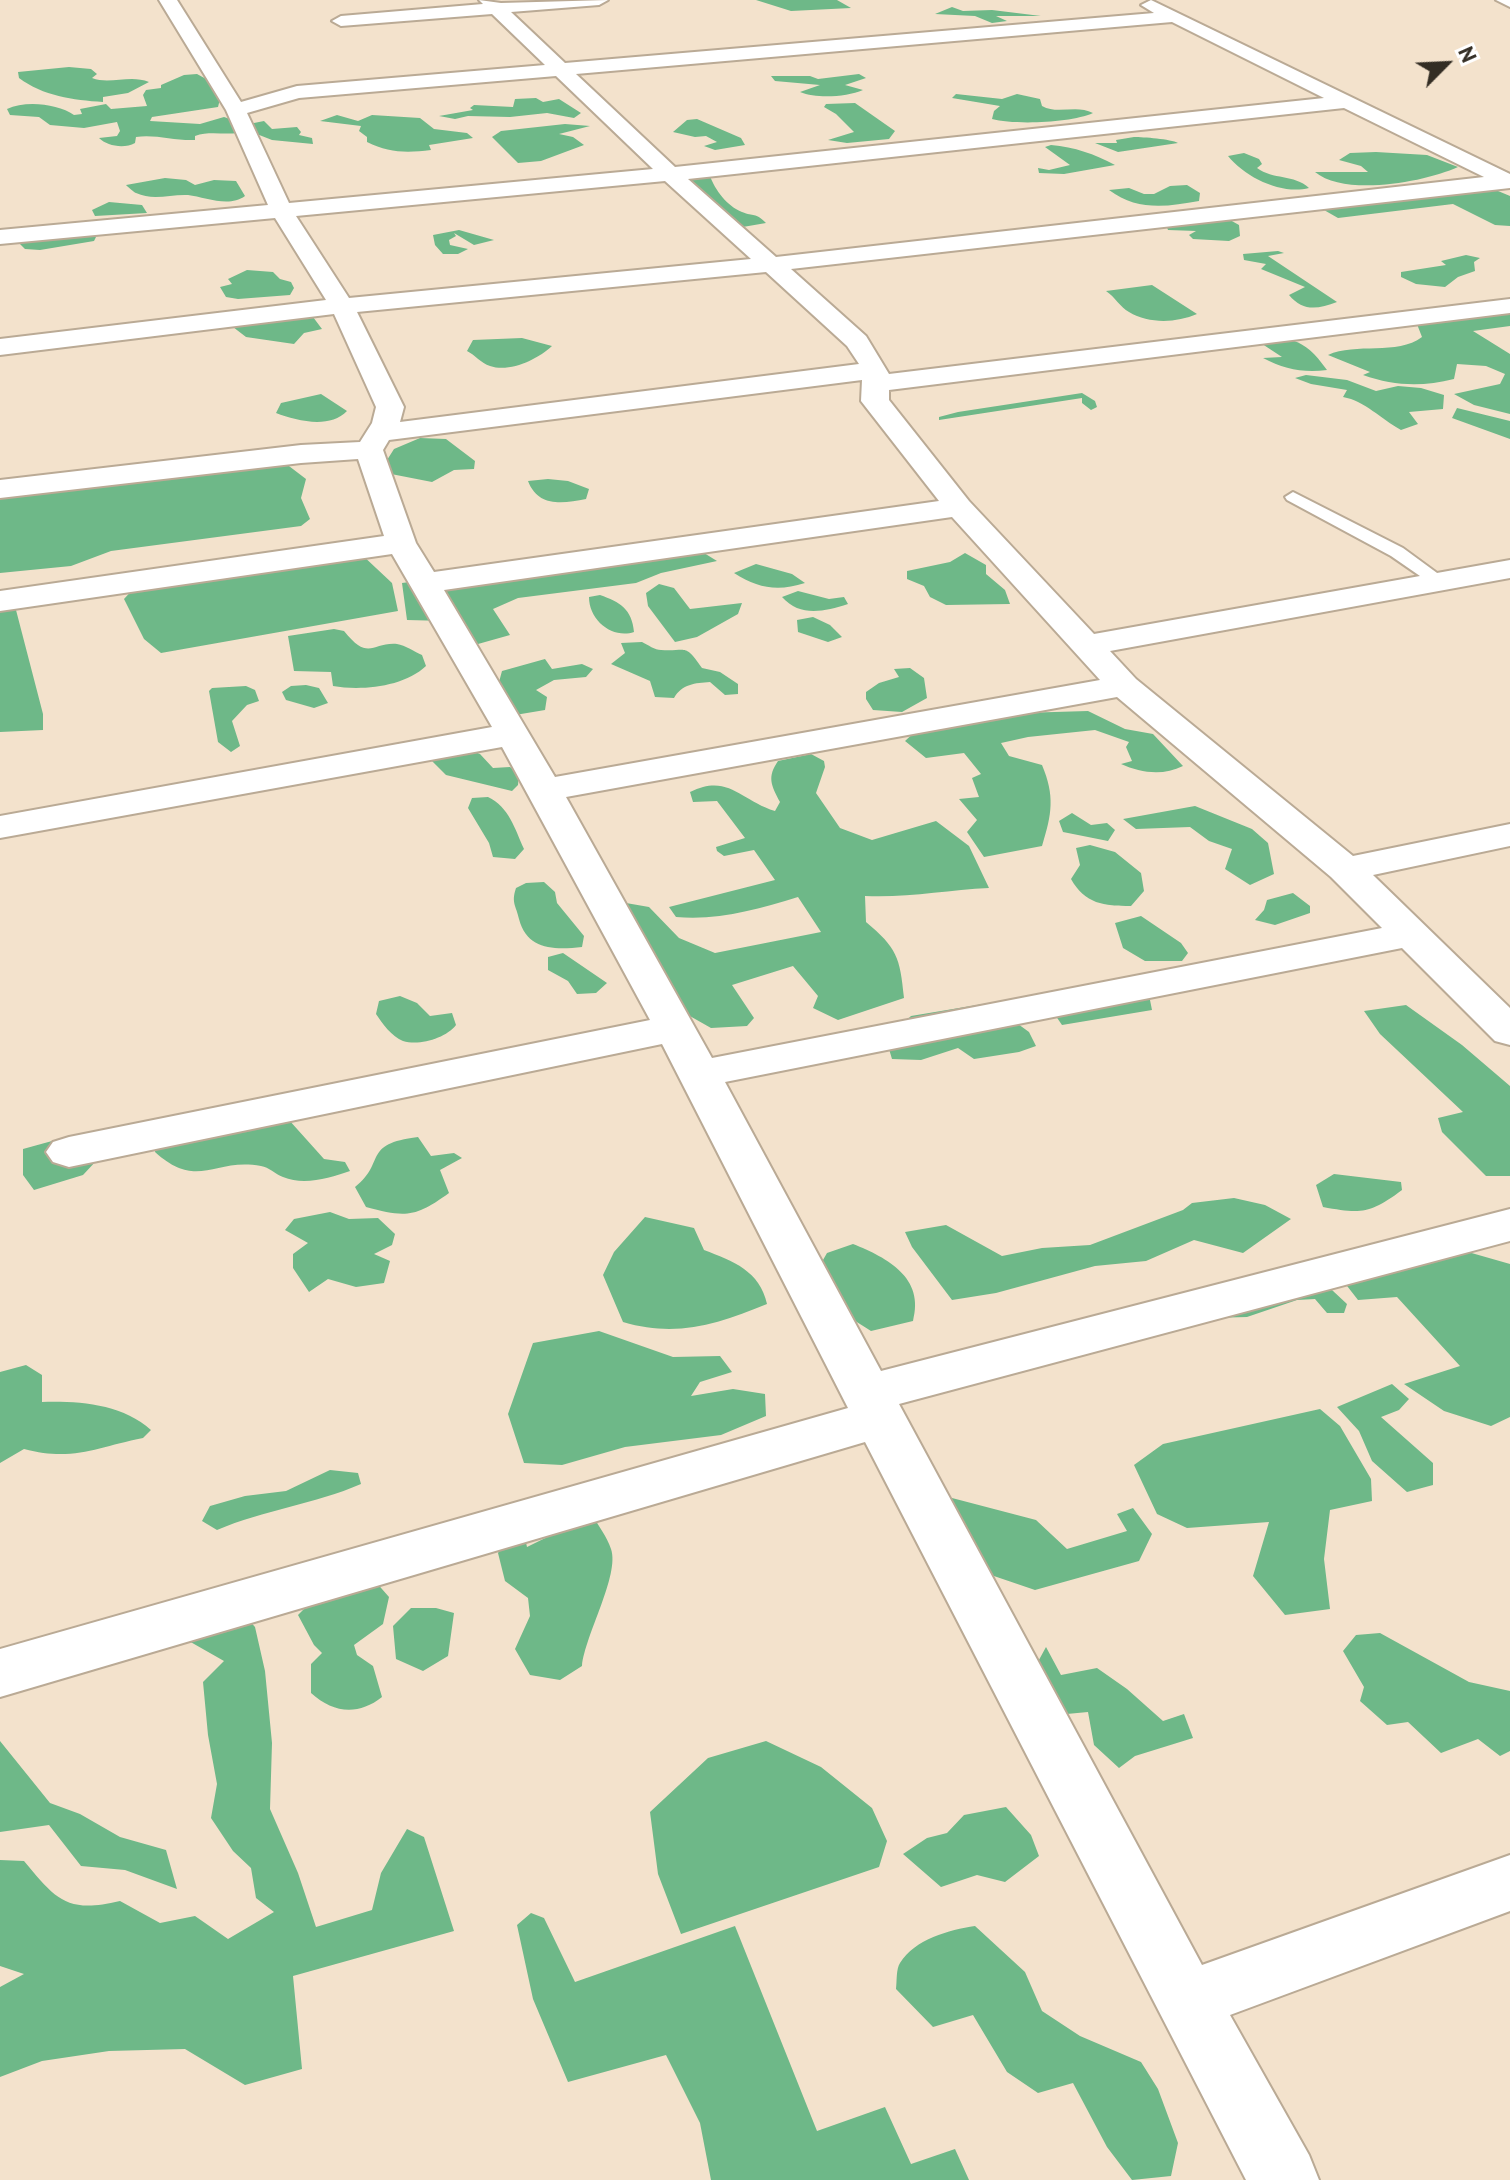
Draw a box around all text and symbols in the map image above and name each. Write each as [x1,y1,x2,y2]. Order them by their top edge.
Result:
north arrow [1406,24,1486,104]
text: N [1452,42,1484,67]

